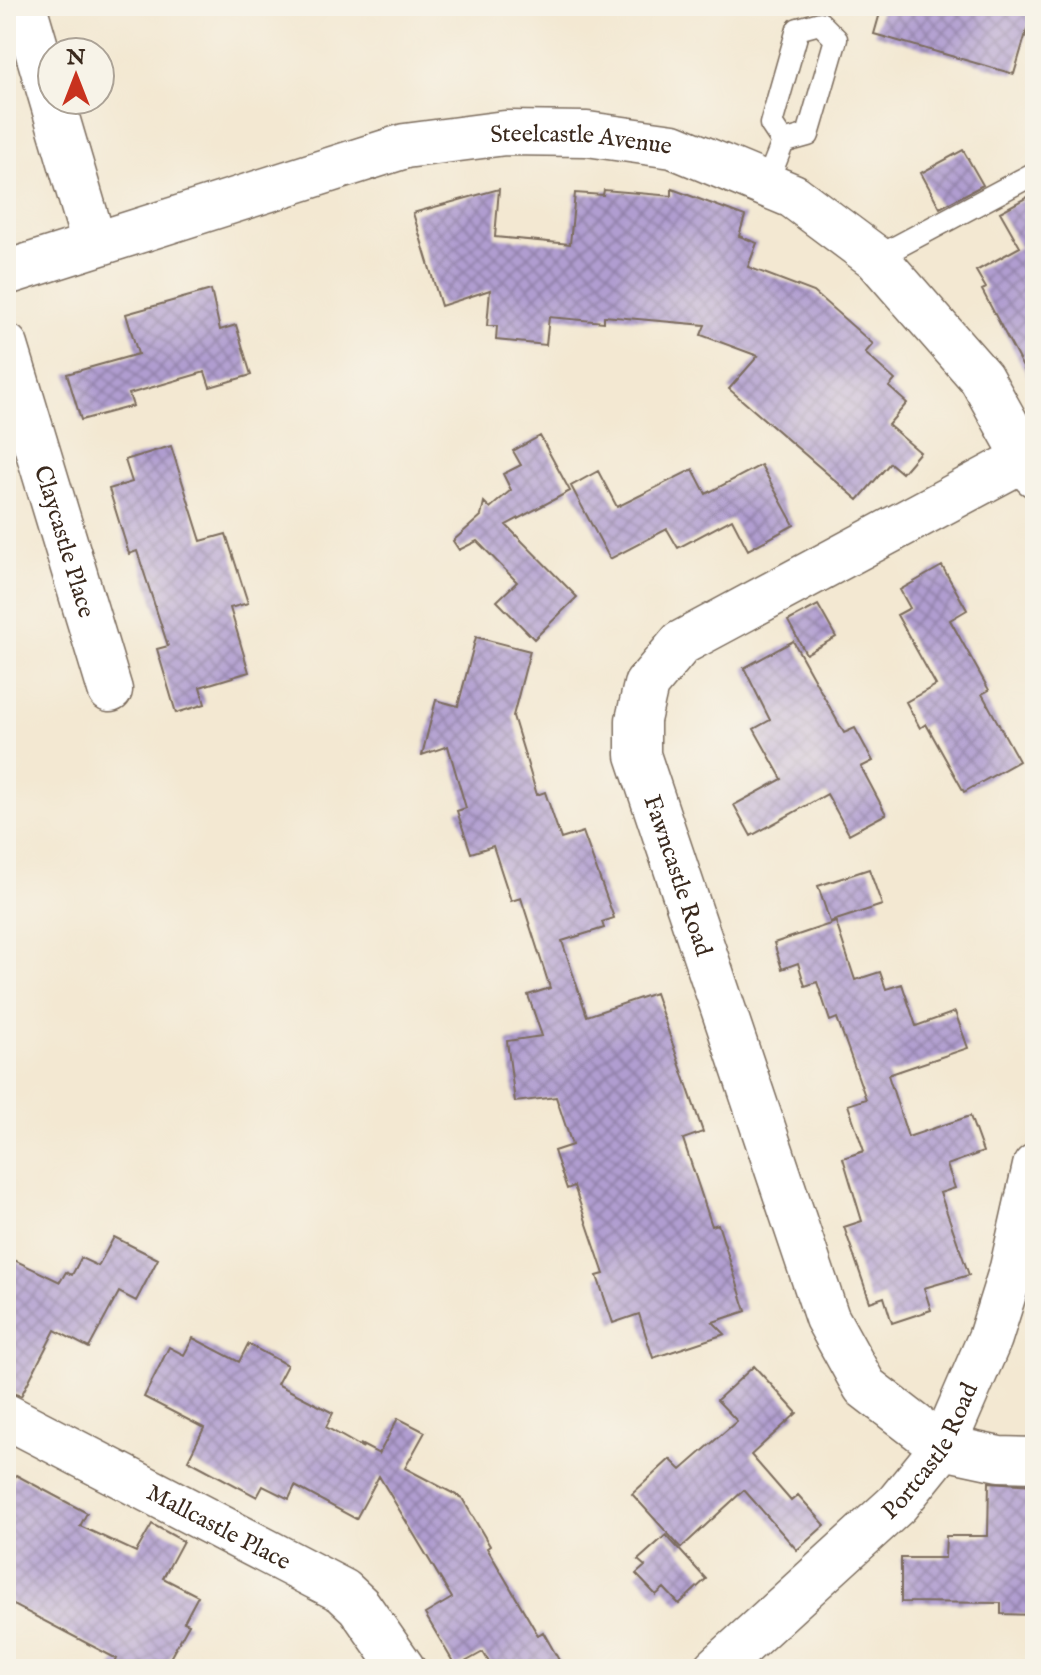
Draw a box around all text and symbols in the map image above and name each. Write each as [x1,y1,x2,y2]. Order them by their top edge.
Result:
north arrow [36,36,116,116]
text: N [65,44,86,72]
street label: Steelcastle Avenue [488,119,674,163]
street label: Claycastle Place [26,462,101,622]
street label: Fawncastle Road [636,791,718,961]
street label: Portcastle Road [876,1378,986,1527]
street label: Mallcastle Place [141,1478,296,1578]

